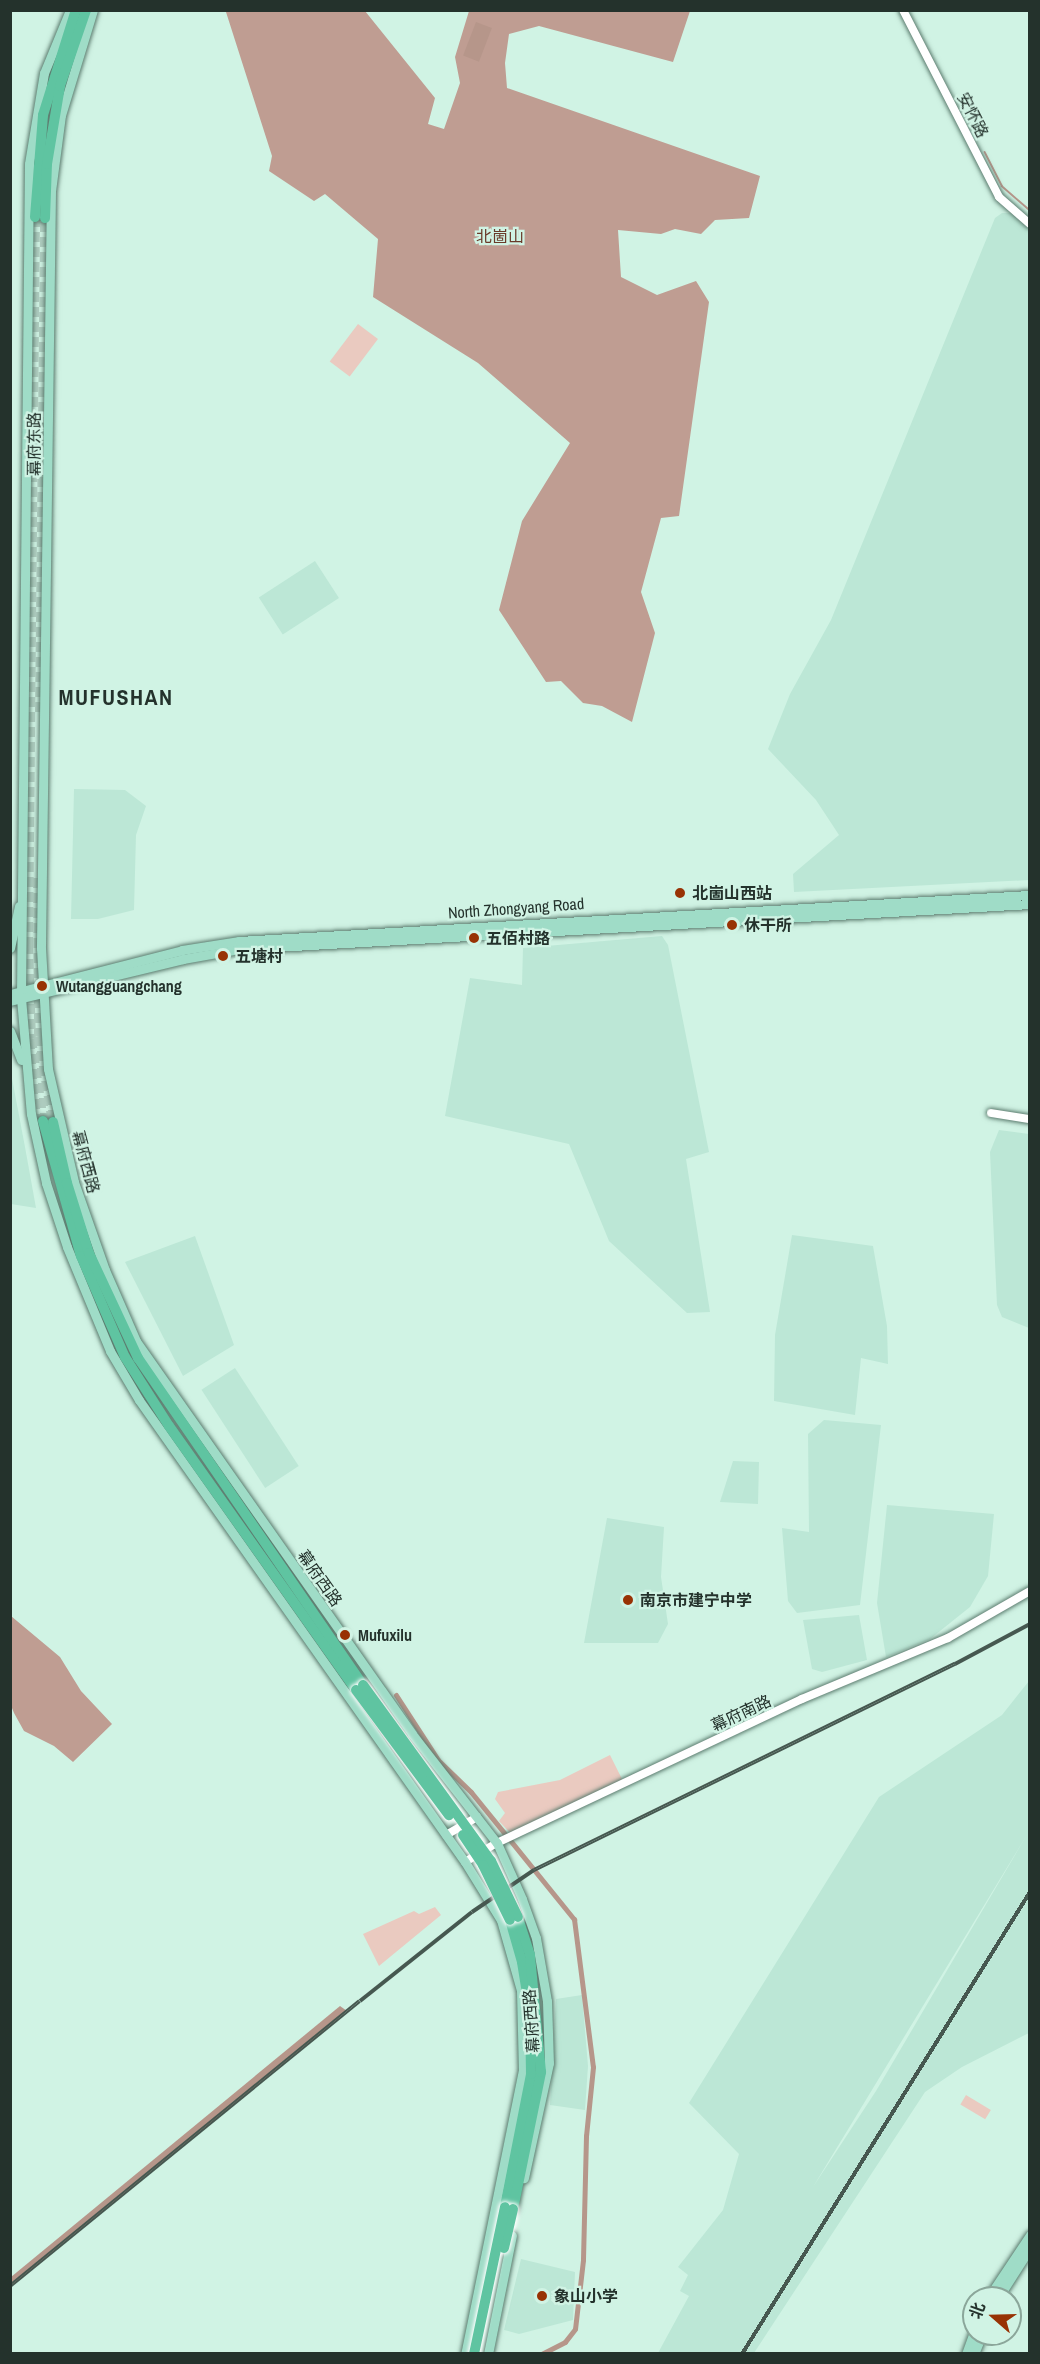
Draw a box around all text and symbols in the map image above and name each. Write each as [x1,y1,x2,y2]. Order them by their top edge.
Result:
street label: 安怀路 [954,89,992,141]
park label: 北崮山 [476,226,524,246]
street label: 幕府东路 [24,412,44,476]
district label: MUFUSHAN [58,685,174,711]
place label: 北崮山西站 [692,883,772,903]
marker: 北崮山西站 [673,886,687,900]
street label: North Zhongyang Road [447,894,585,922]
place label: 休干所 [744,915,792,935]
marker: 休干所 [725,918,739,932]
place label: 五佰村路 [486,928,550,948]
marker: 五佰村路 [467,931,481,945]
place label: 五塘村 [235,946,283,966]
marker: 五塘村 [216,949,230,963]
place label: Wutangguangchang [56,976,182,996]
marker: Wutangguangchang [33,977,51,995]
street label: 幕府西路 [68,1129,104,1195]
street label: 幕府西路 [294,1546,346,1610]
place label: 南京市建宁中学 [640,1590,752,1610]
marker: 南京市建宁中学 [621,1593,635,1607]
place label: Mufuxilu [358,1625,412,1645]
marker: Mufuxilu [336,1626,354,1644]
street label: 幕府南路 [708,1691,774,1735]
street label: 幕府西路 [519,1988,543,2054]
place label: 象山小学 [554,2286,618,2306]
north arrow [962,2286,1022,2346]
marker: 象山小学 [535,2289,549,2303]
text: 北 [964,2299,990,2322]

